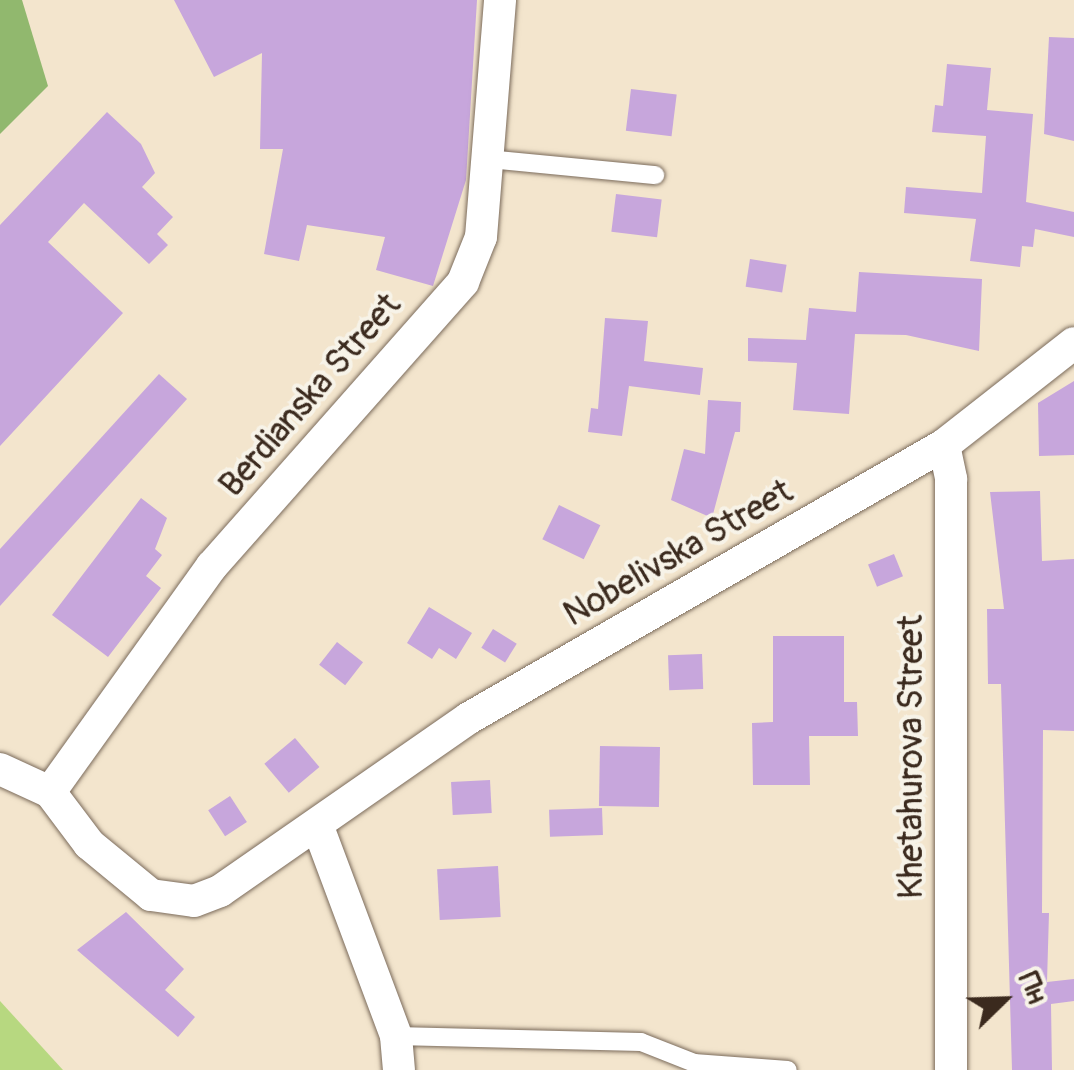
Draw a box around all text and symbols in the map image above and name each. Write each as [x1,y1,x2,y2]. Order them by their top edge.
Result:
street label: Berdianska Street [210,285,410,505]
street label: Nobelivska Street [556,470,800,636]
street label: Khetahurova Street [890,615,932,899]
north arrow [954,950,1054,1050]
text: Пн [1010,967,1054,1009]

